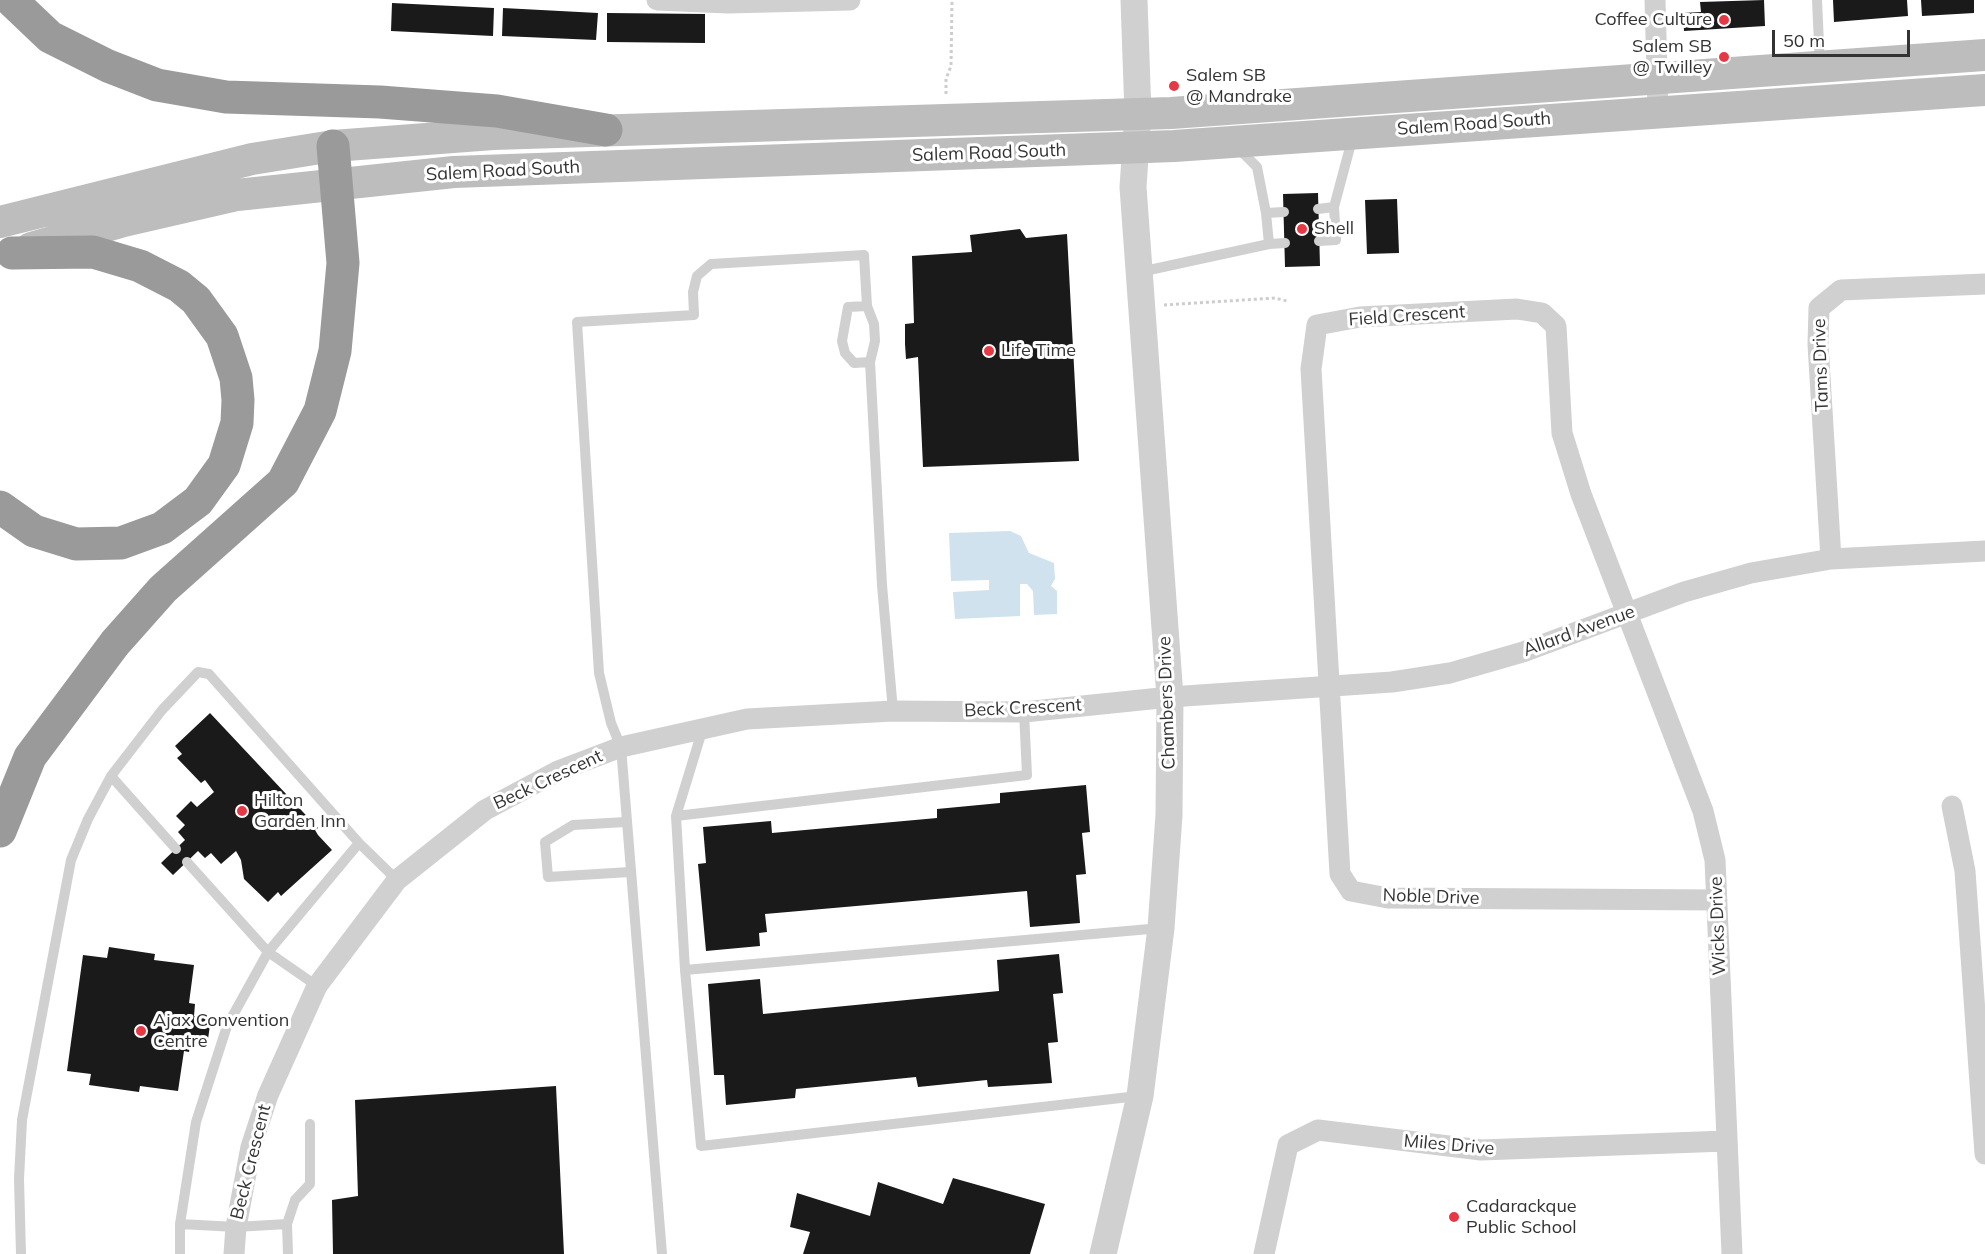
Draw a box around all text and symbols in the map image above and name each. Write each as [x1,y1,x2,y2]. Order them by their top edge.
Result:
place label: Coffee Culture [1595,9,1712,31]
marker: Coffee Culture [1717,13,1731,27]
scale bar [1775,18,1913,56]
text: 50 m [1783,29,1825,52]
place label: Salem SB @ Twilley [1632,36,1712,78]
marker: Salem SB @ Twilley [1717,50,1731,64]
place label: Salem SB @ Mandrake [1186,65,1292,107]
marker: Salem SB @ Mandrake [1167,79,1181,93]
street label: Salem Road South [1396,108,1552,140]
street label: Salem Road South [912,140,1066,166]
street label: Salem Road South [425,156,581,186]
place label: Shell [1314,218,1354,240]
marker: Shell [1295,222,1309,236]
street label: Field Crescent [1348,301,1466,331]
street label: Tams Drive [1809,318,1833,412]
place label: Life Time [1001,340,1076,362]
marker: Life Time [982,344,996,358]
street label: Allard Avenue [1520,601,1638,661]
street label: Chambers Drive [1154,636,1180,770]
street label: Beck Crescent [964,694,1082,722]
street label: Beck Crescent [490,745,606,815]
place label: Hilton Garden Inn [254,790,346,832]
marker: Hilton Garden Inn [235,804,249,818]
street label: Wicks Drive [1705,876,1731,976]
street label: Noble Drive [1382,885,1480,909]
place label: Ajax Convention Centre [153,1010,289,1052]
marker: Ajax Convention Centre [134,1024,148,1038]
street label: Beck Crescent [226,1102,276,1222]
street label: Miles Drive [1403,1130,1495,1160]
place label: Cadarackque Public School [1466,1196,1577,1238]
marker: Cadarackque Public School [1447,1210,1461,1224]

